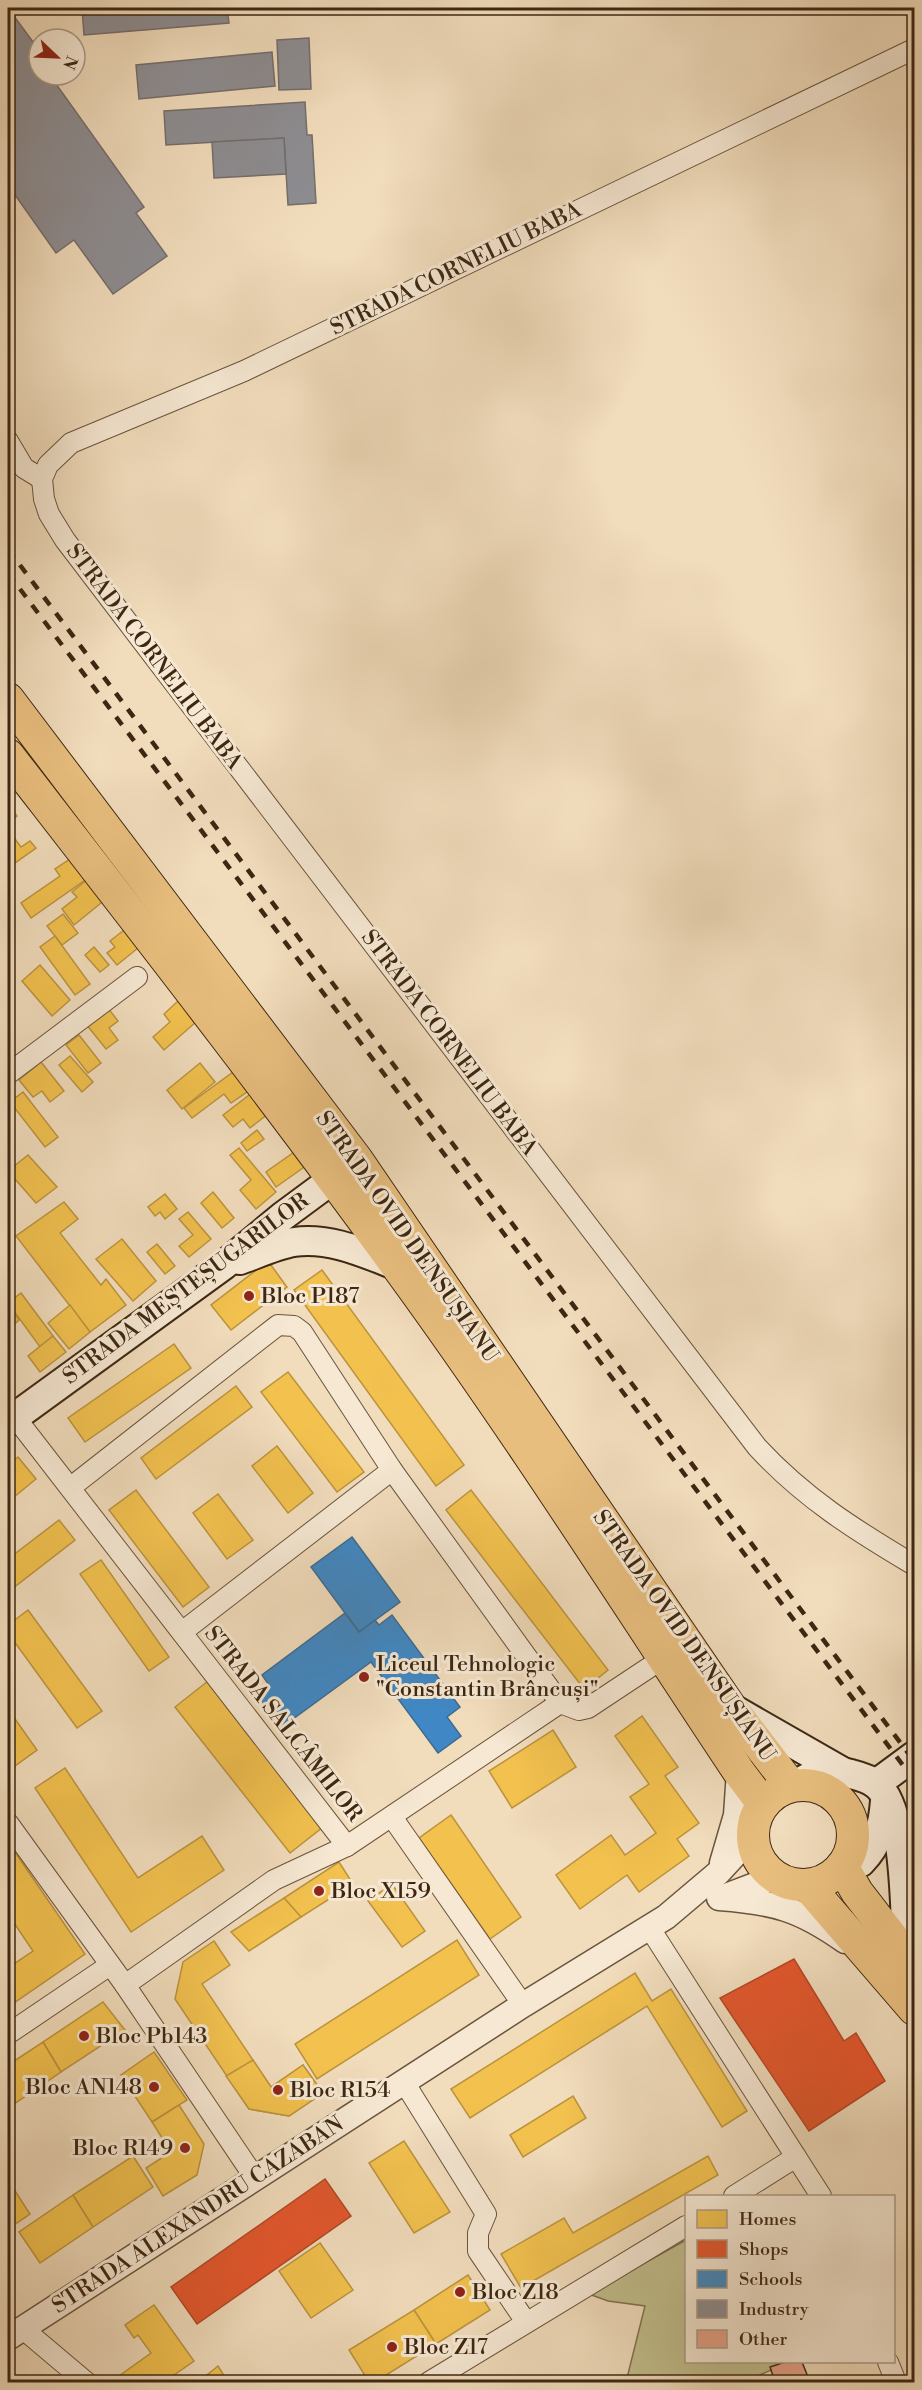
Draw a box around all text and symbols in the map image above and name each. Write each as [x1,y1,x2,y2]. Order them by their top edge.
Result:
north arrow [27,27,87,87]
text: N [58,53,82,73]
street label: STRADA CORNELIU BABA [326,196,587,342]
street label: STRADA CORNELIU BABA [60,539,248,776]
street label: STRADA CORNELIU BABA [355,925,543,1162]
street label: STRADA OVID DENSUȘIANU [310,1106,505,1369]
street label: STRADA MEȘTEȘUGARILOR [58,1187,315,1390]
place label: Bloc P187 [260,1283,359,1310]
marker: Bloc P187 [242,1289,256,1303]
street label: STRADA OVID DENSUȘIANU [587,1505,782,1768]
street label: STRADA SALCÂMILOR [198,1620,369,1828]
place label: Liceul Tehnologic "Constantin Brâncuși" [376,1651,599,1703]
marker: Liceul Tehnologic "Constantin Brâncuși" [357,1670,371,1684]
place label: Bloc X159 [330,1878,431,1905]
marker: Bloc X159 [312,1884,326,1898]
place label: Bloc Pb143 [95,2023,207,2050]
marker: Bloc Pb143 [77,2029,91,2043]
place label: Bloc AN148 [24,2074,142,2101]
place label: Bloc R154 [289,2077,390,2104]
marker: Bloc AN148 [147,2080,161,2094]
marker: Bloc R154 [271,2083,285,2097]
street label: STRADA ALEXANDRU CAZABAN [47,2110,349,2320]
place label: Bloc R149 [72,2135,173,2162]
marker: Bloc R149 [178,2141,192,2155]
legend [685,2195,895,2363]
text: Homes [739,2208,796,2231]
text: Shops [739,2238,789,2261]
text: Schools [739,2268,803,2291]
place label: Bloc Z18 [471,2279,559,2306]
marker: Bloc Z18 [453,2285,467,2299]
text: Industry [739,2298,809,2321]
text: Other [739,2328,787,2351]
place label: Bloc Z17 [403,2334,488,2361]
marker: Bloc Z17 [385,2340,399,2354]

